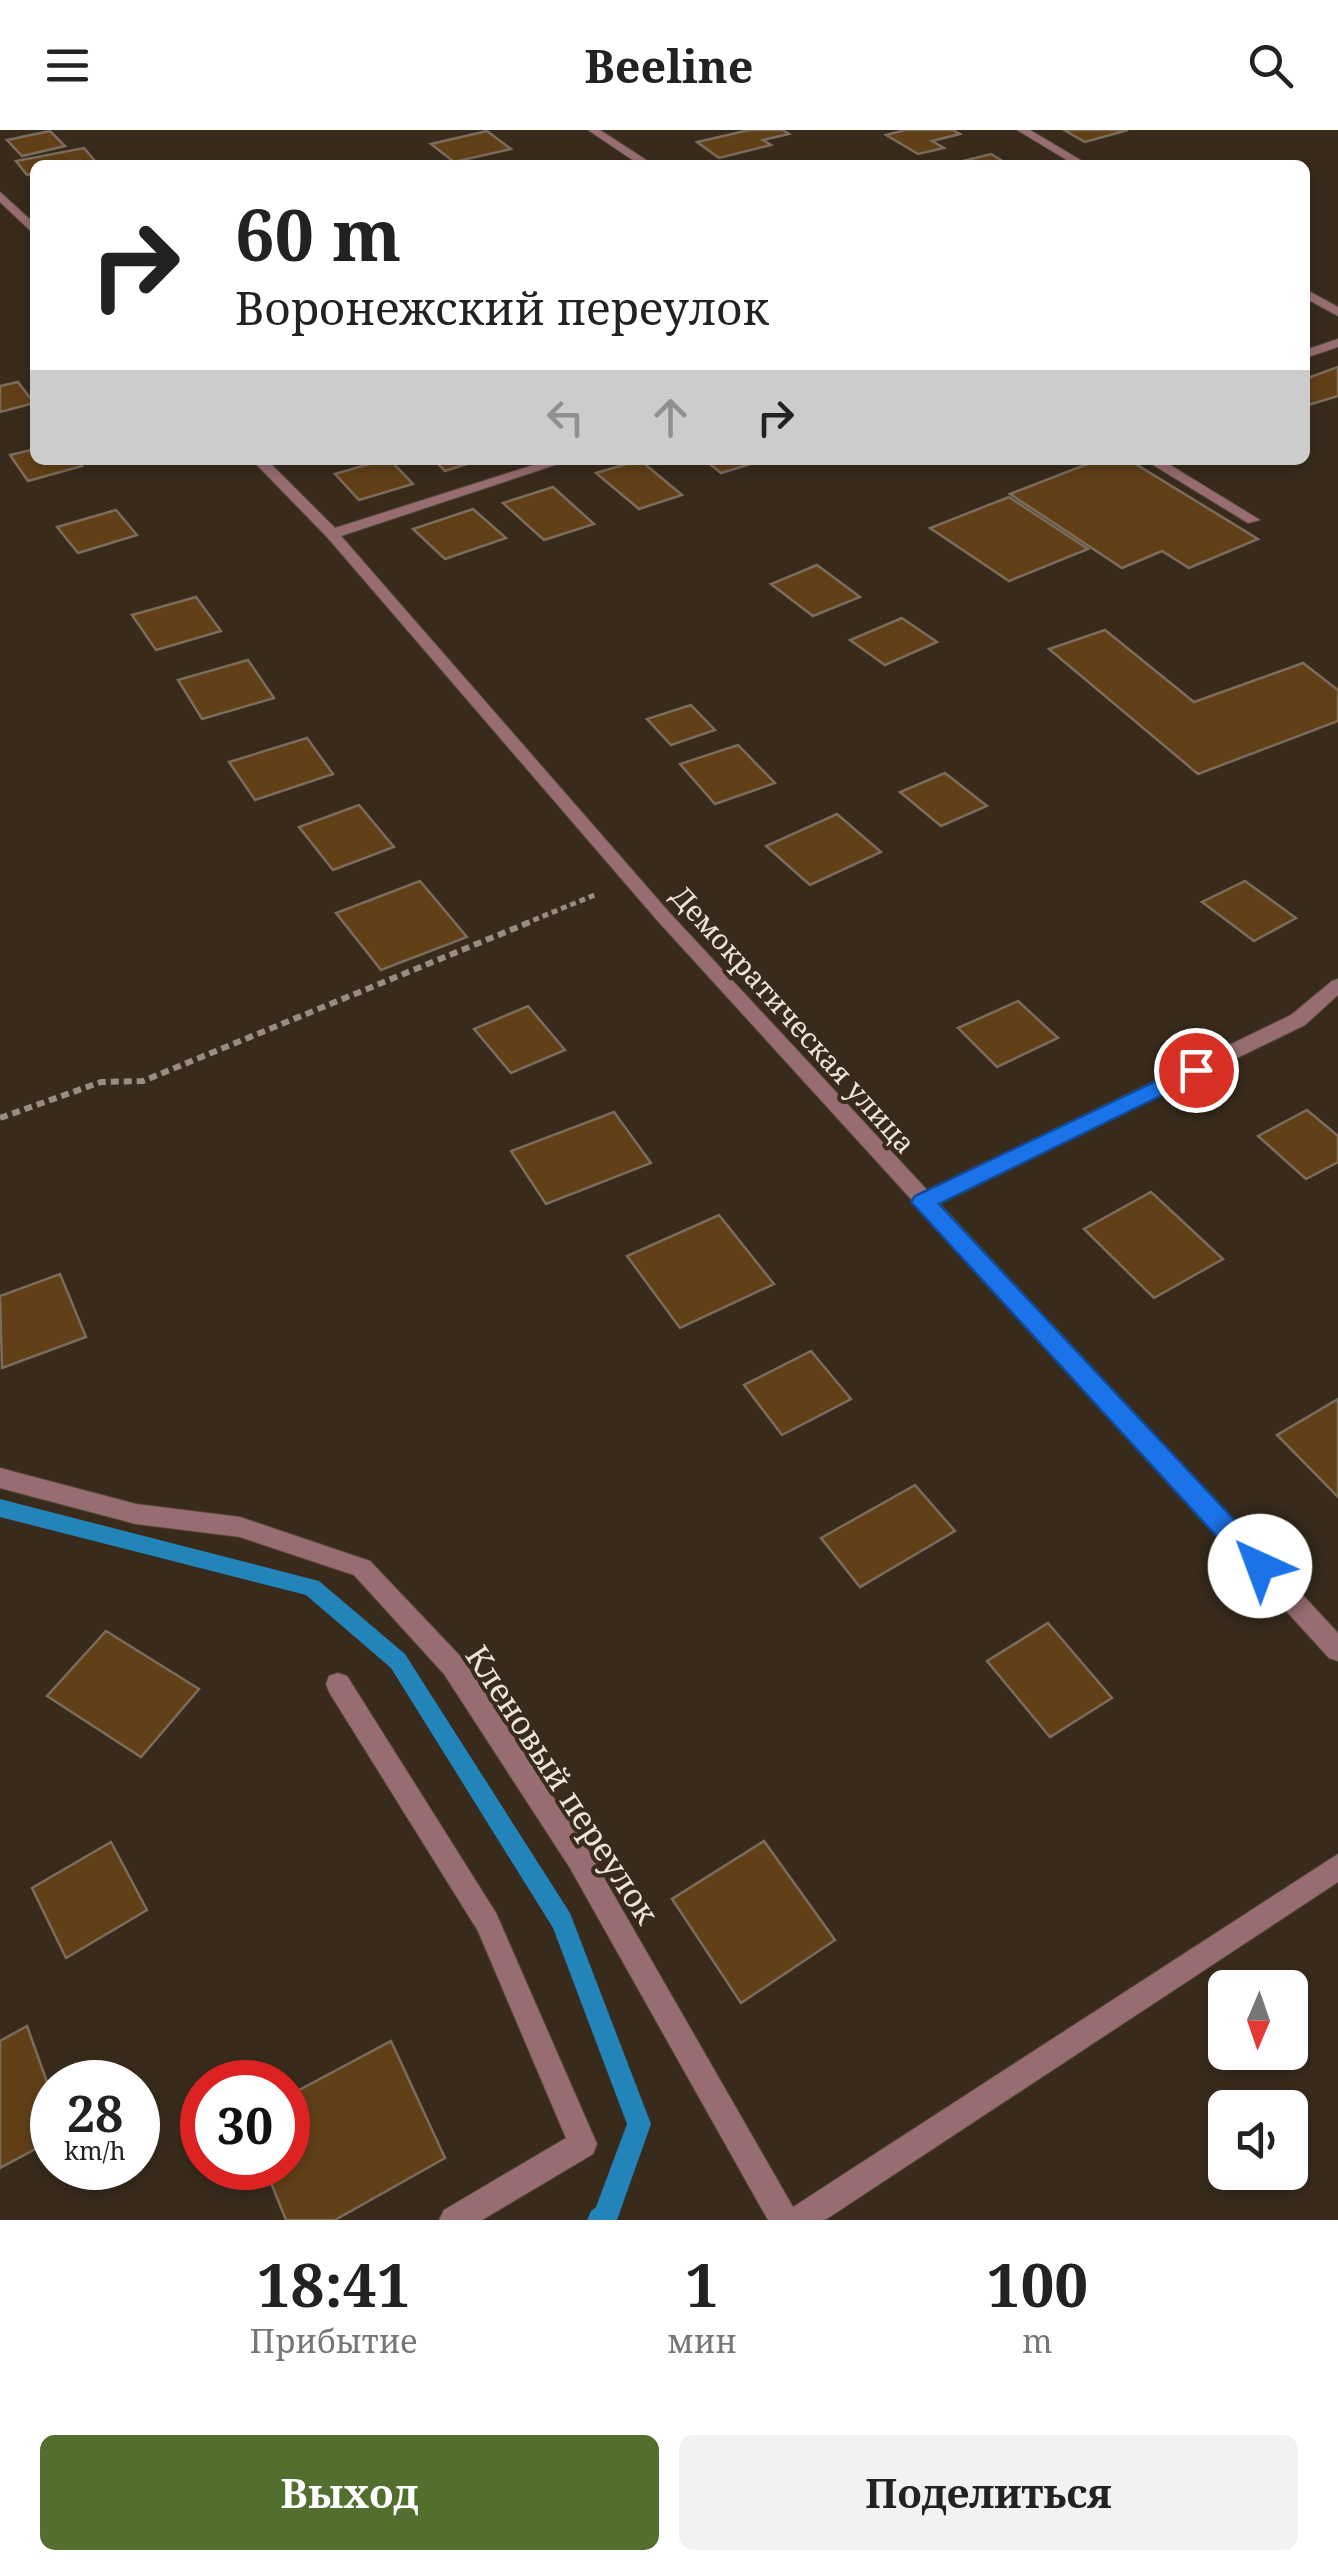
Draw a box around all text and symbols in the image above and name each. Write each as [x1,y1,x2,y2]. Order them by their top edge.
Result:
text: Beeline [584,35,754,96]
icon: menu [40,38,95,93]
icon: search [1243,38,1298,93]
text: 60 m [235,186,401,282]
icon: right [70,200,200,330]
text: Воронежский переулок [235,277,769,338]
icon: left [538,390,593,445]
icon: ahead [643,390,698,445]
icon: right [748,390,803,445]
street label: Демократическая улица [664,877,924,1161]
pin [1154,1028,1239,1113]
icon: arrive [1169,1043,1224,1098]
position arrow [1208,1514,1312,1618]
street label: Кленовый переулок [457,1636,669,1932]
north arrow [1208,1970,1308,2070]
map controls [1208,1970,1308,2190]
speed limit sign: 30 [180,2060,310,2190]
text: 28 [67,2079,123,2147]
button: sound [1208,2090,1308,2190]
text: km/h [64,2133,126,2167]
text: 18:41 [257,2243,411,2325]
text: 1 [685,2243,719,2325]
text: 100 [987,2243,1088,2325]
text: Прибытие [250,2319,418,2362]
text: мин [667,2319,737,2362]
text: m [1022,2319,1052,2362]
button: Выход [40,2435,659,2550]
button: Поделиться [679,2435,1298,2550]

